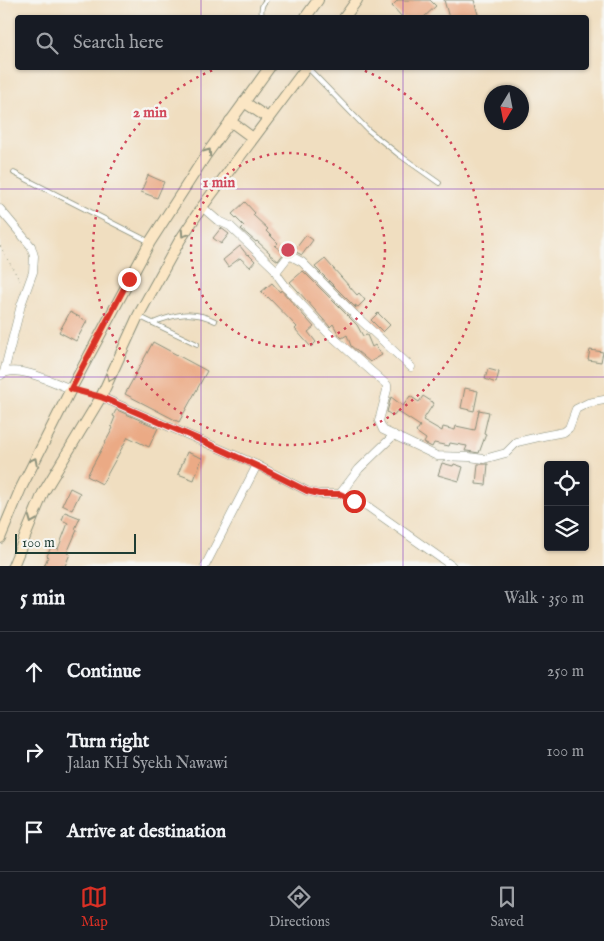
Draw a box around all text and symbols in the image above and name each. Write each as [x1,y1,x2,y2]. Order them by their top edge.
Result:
search box [15,15,589,70]
icon: search [33,29,61,57]
text: Search here [73,31,164,55]
north arrow [484,85,529,130]
text: 2 min [133,103,167,122]
one-way arrow [202,148,211,158]
text: 1 min [203,173,235,192]
one-way arrow [181,228,190,237]
centre of rings [279,241,297,259]
route end [118,268,141,291]
one-way arrow [105,373,116,382]
one-way arrow [28,458,38,467]
map controls [544,461,589,551]
button: locate [544,461,589,506]
route start [343,490,366,513]
button: layers [544,506,589,551]
one-way arrow [28,515,38,524]
scale bar [15,531,136,554]
text: 100 m [22,534,55,552]
text: 5 min [20,585,65,612]
text: Walk · 350 m [504,589,584,609]
icon: ahead [20,658,48,686]
text: Continue [67,660,141,684]
text: 250 m [547,662,584,682]
text: Turn right [67,730,149,754]
icon: right [20,738,48,766]
text: 100 m [547,742,584,762]
text: Jalan KH Syekh Nawawi [67,754,228,774]
icon: arrive [20,818,48,846]
text: Arrive at destination [67,820,226,844]
tab: Map [80,883,108,931]
tab: Directions [269,883,330,931]
tab: Saved [491,883,524,931]

